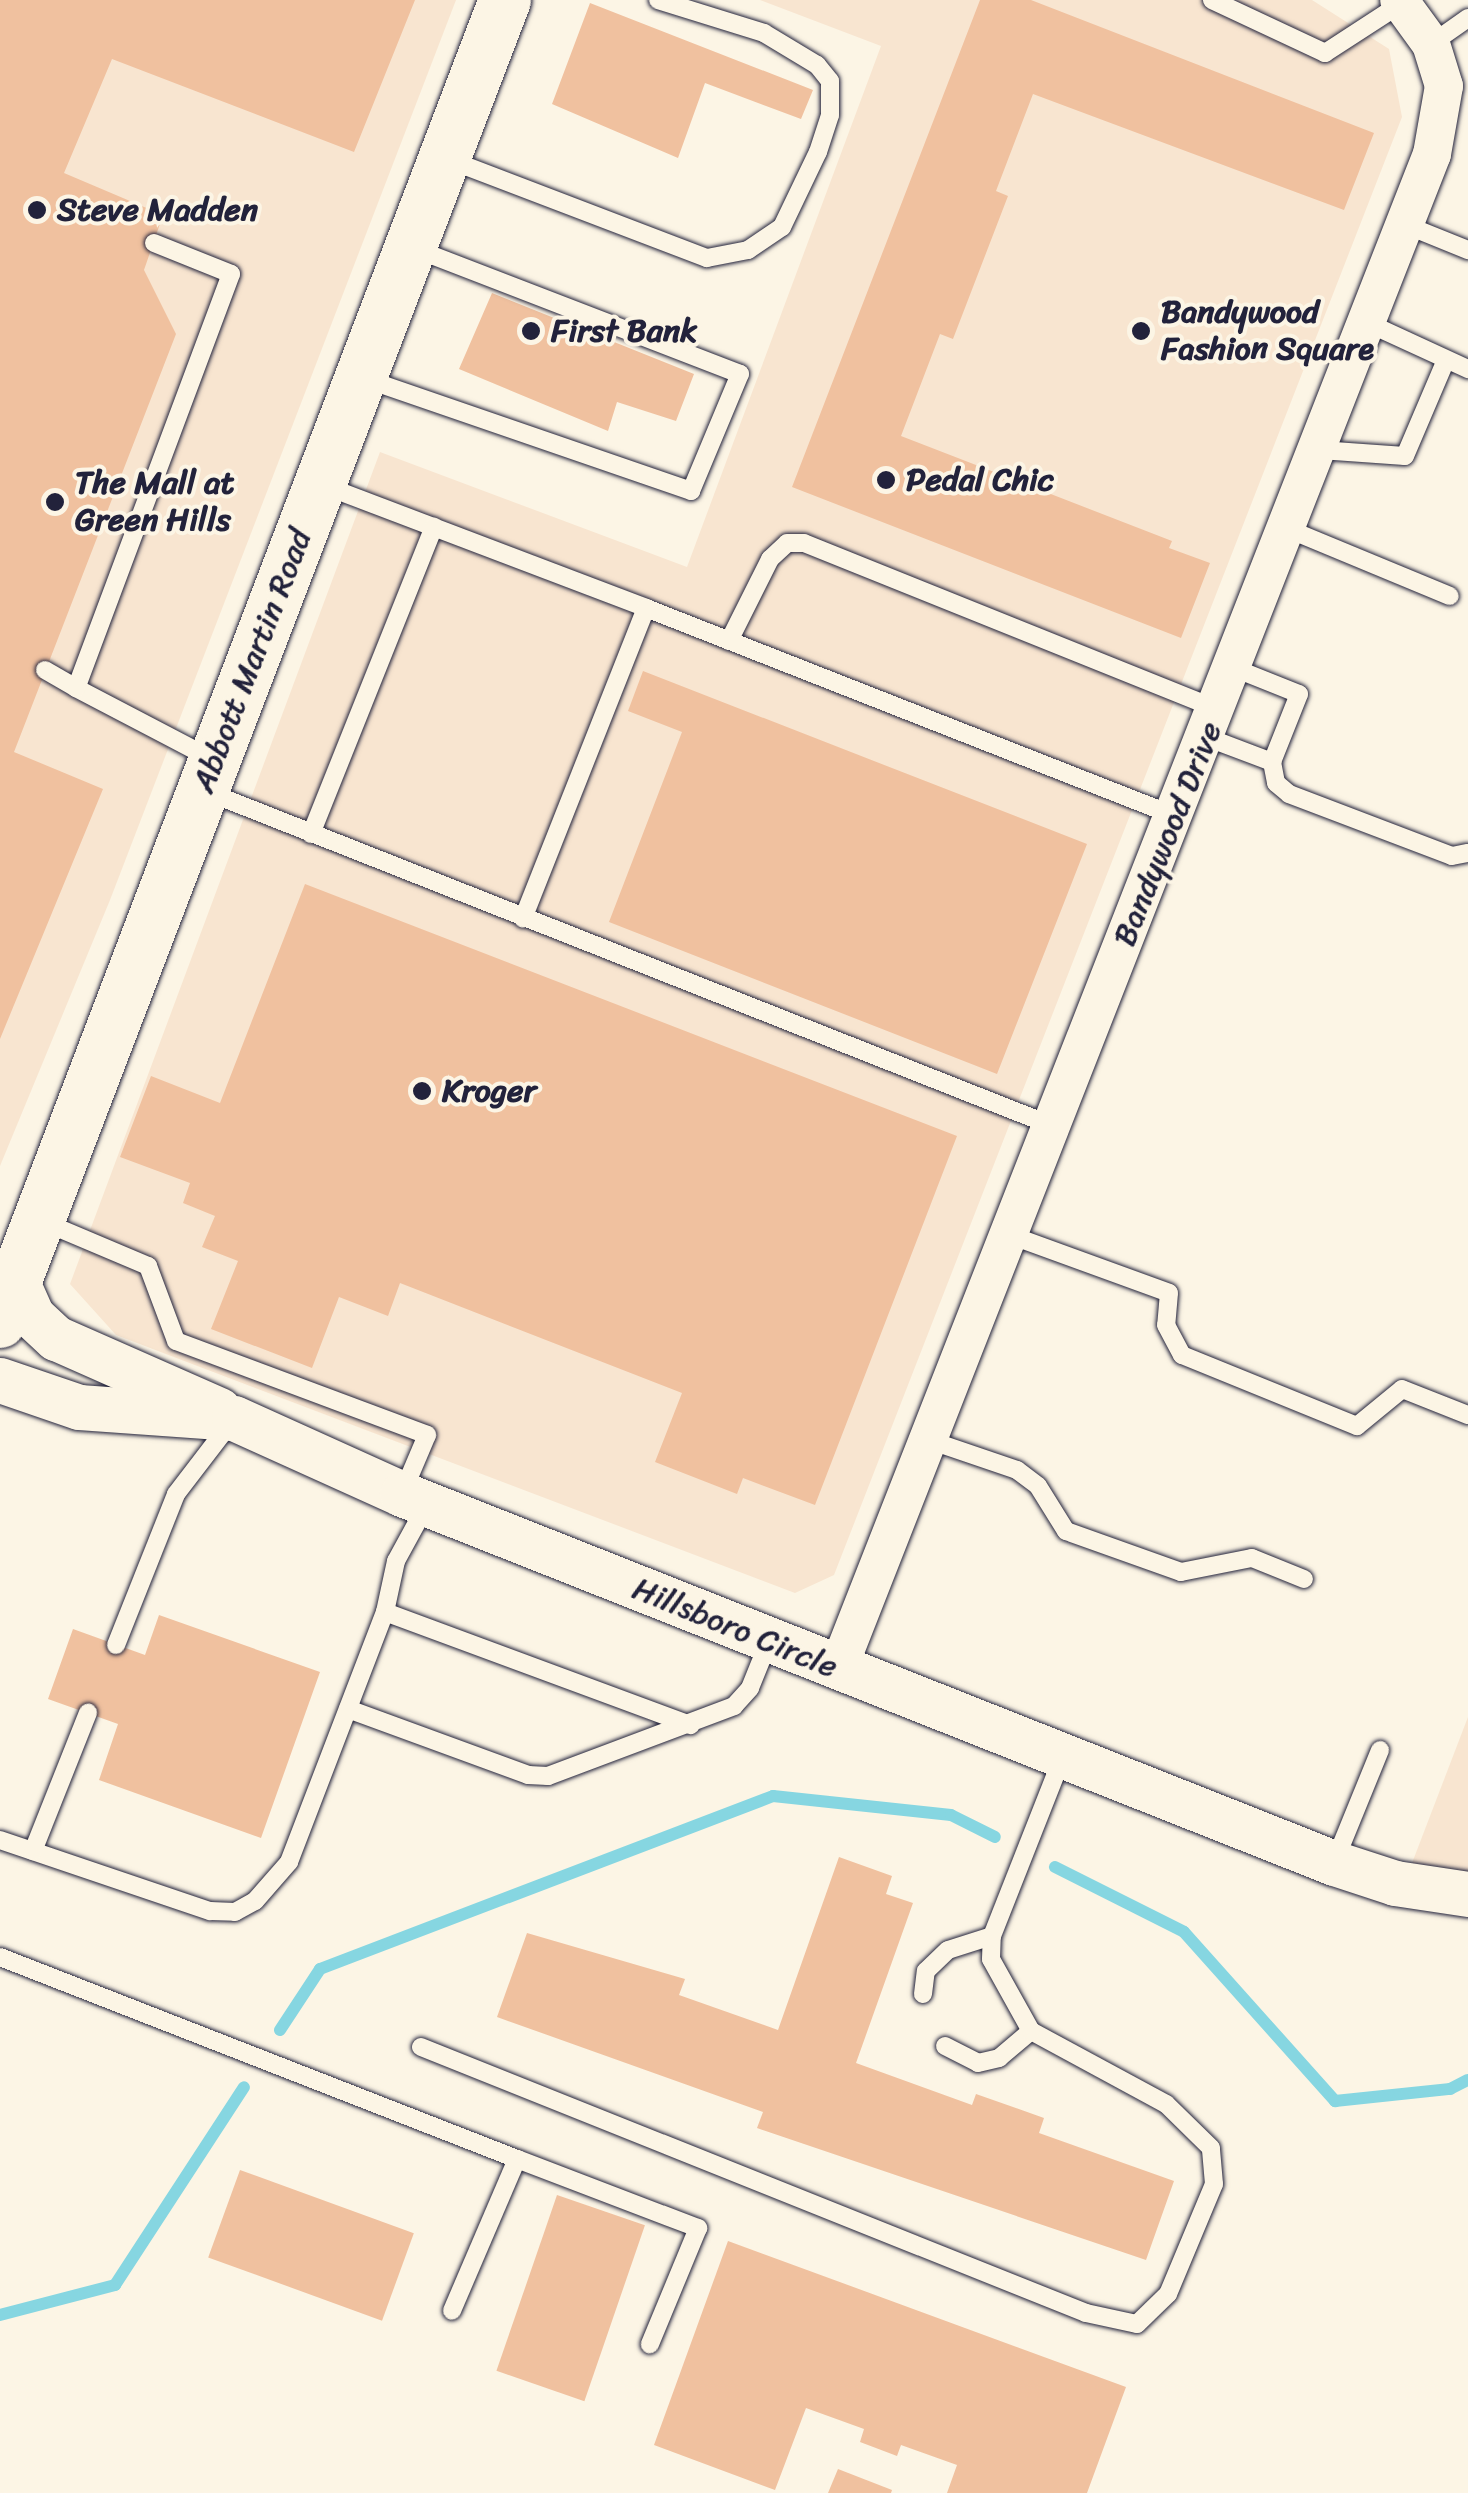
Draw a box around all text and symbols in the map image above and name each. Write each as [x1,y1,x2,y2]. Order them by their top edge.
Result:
place label: Steve Madden [57,191,257,229]
marker: Steve Madden [26,199,48,221]
place label: Bandywood Fashion Square [1161,294,1374,369]
place label: First Bank [551,312,697,350]
marker: First Bank [520,320,542,342]
marker: Bandywood Fashion Square [1130,320,1152,342]
place label: Pedal Chic [906,461,1054,499]
place label: The Mall at Green Hills [75,465,233,540]
marker: Pedal Chic [875,469,897,491]
marker: The Mall at Green Hills [44,491,66,513]
street label: Abbott Martin Road [184,524,320,798]
street label: Bandywood Drive [1106,716,1230,952]
place label: Kroger [442,1072,537,1110]
marker: Kroger [411,1080,433,1102]
street label: Hillsboro Circle [627,1569,843,1687]

